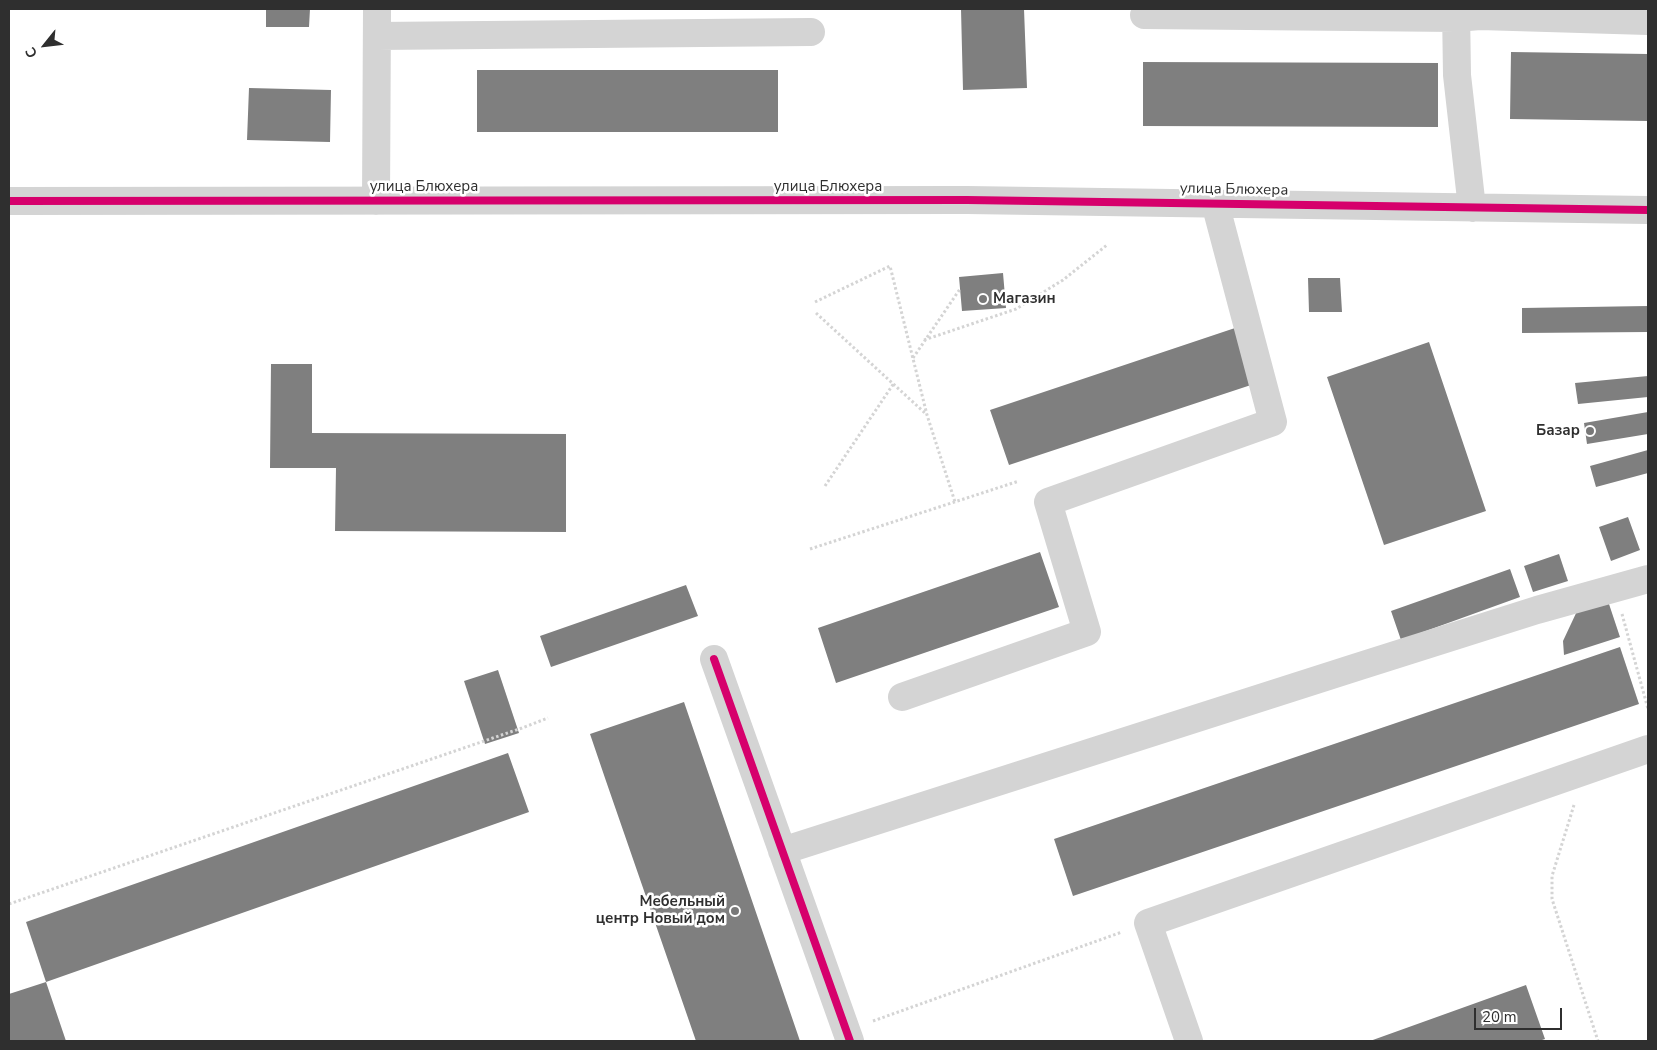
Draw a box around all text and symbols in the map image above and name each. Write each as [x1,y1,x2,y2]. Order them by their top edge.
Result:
north arrow [20,20,70,70]
text: С [21,44,42,61]
street label: улица Блюхера [370,178,478,196]
street label: улица Блюхера [774,178,882,196]
street label: улица Блюхера [1180,180,1288,200]
place label: Магазин [993,290,1056,308]
marker: Магазин [977,293,989,305]
place label: Базар [1536,422,1580,440]
marker: Базар [1584,425,1596,437]
place label: Мебельный центр Новый дом [596,893,725,928]
marker: Мебельный центр Новый дом [729,905,741,917]
scale bar [1477,998,1564,1030]
text: 20 m [1482,1007,1517,1027]

